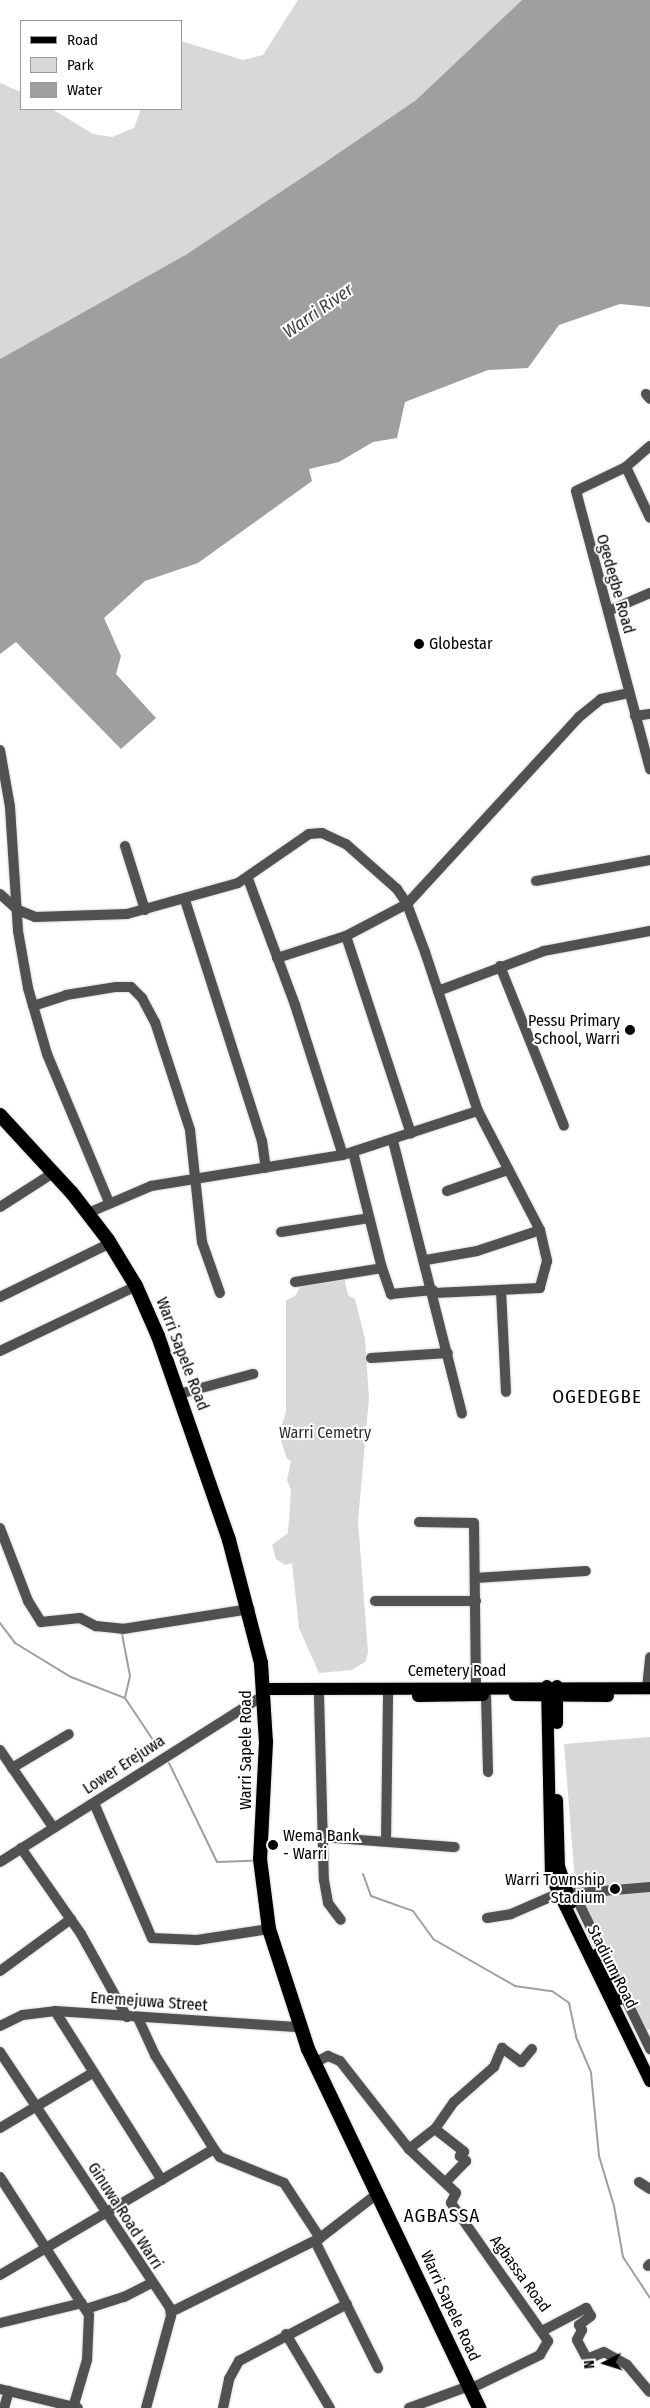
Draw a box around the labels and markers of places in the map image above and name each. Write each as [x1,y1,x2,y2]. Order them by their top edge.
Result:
place label: Globestar [429,634,493,654]
marker: Globestar [413,638,425,650]
place label: Pessu Primary School, Warri [528,1011,620,1049]
marker: Pessu Primary School, Warri [624,1024,636,1036]
place label: Wema Bank - Warri [283,1826,359,1864]
marker: Wema Bank - Warri [267,1839,279,1851]
place label: Warri Township Stadium [505,1870,605,1908]
marker: Warri Township Stadium [609,1883,621,1895]

